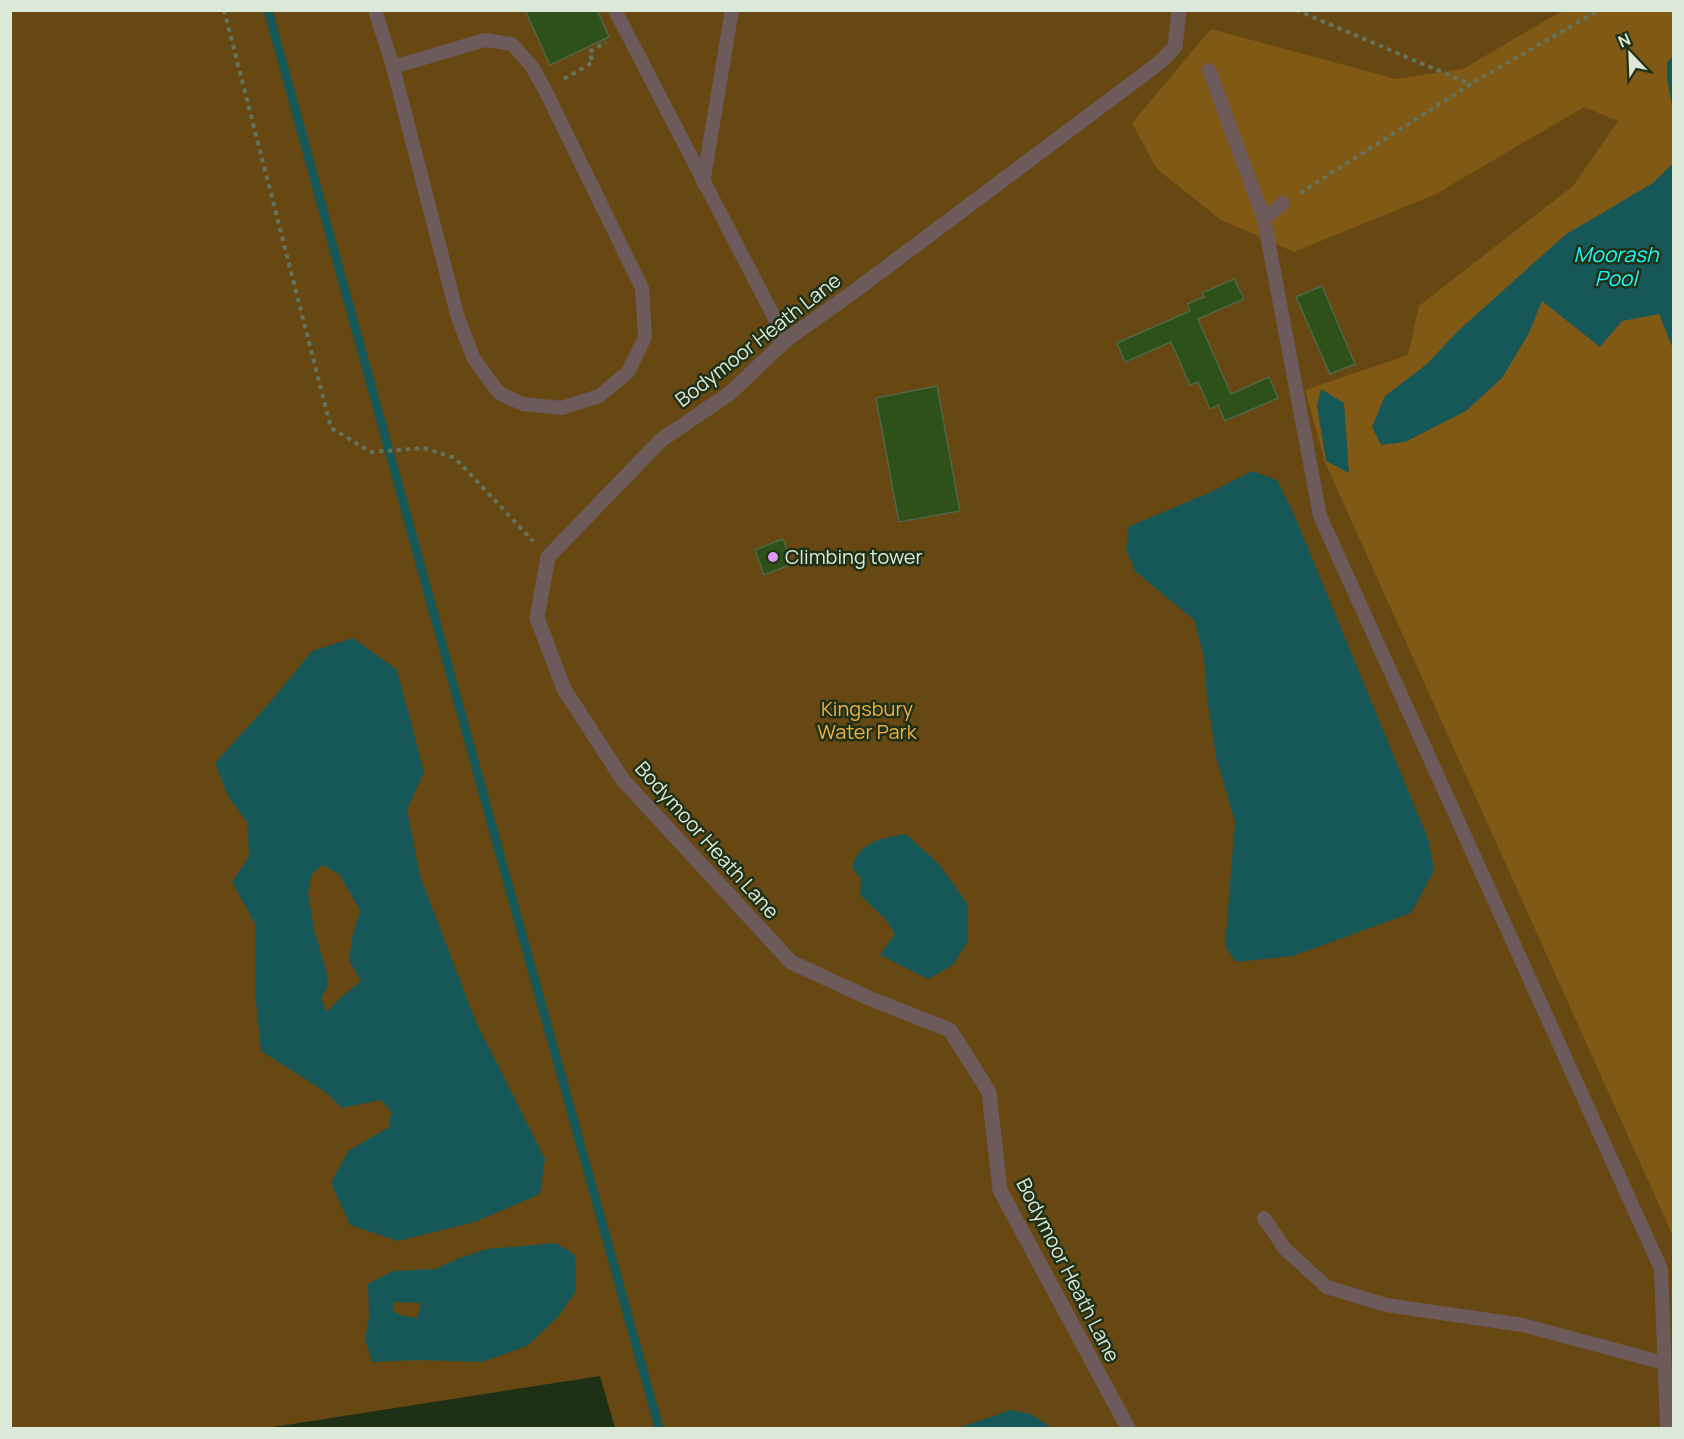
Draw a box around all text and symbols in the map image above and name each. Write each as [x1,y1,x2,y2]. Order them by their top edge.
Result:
north arrow [1600,24,1660,84]
text: N [1615,28,1634,53]
water label: Moorash Pool [1574,240,1660,292]
street label: Bodymoor Heath Lane [669,266,846,413]
place label: Climbing tower [785,543,923,570]
marker: Climbing tower [766,550,780,564]
park label: Kingsbury Water Park [817,695,918,745]
street label: Bodymoor Heath Lane [629,755,785,924]
street label: Bodymoor Heath Lane [1010,1173,1127,1366]

